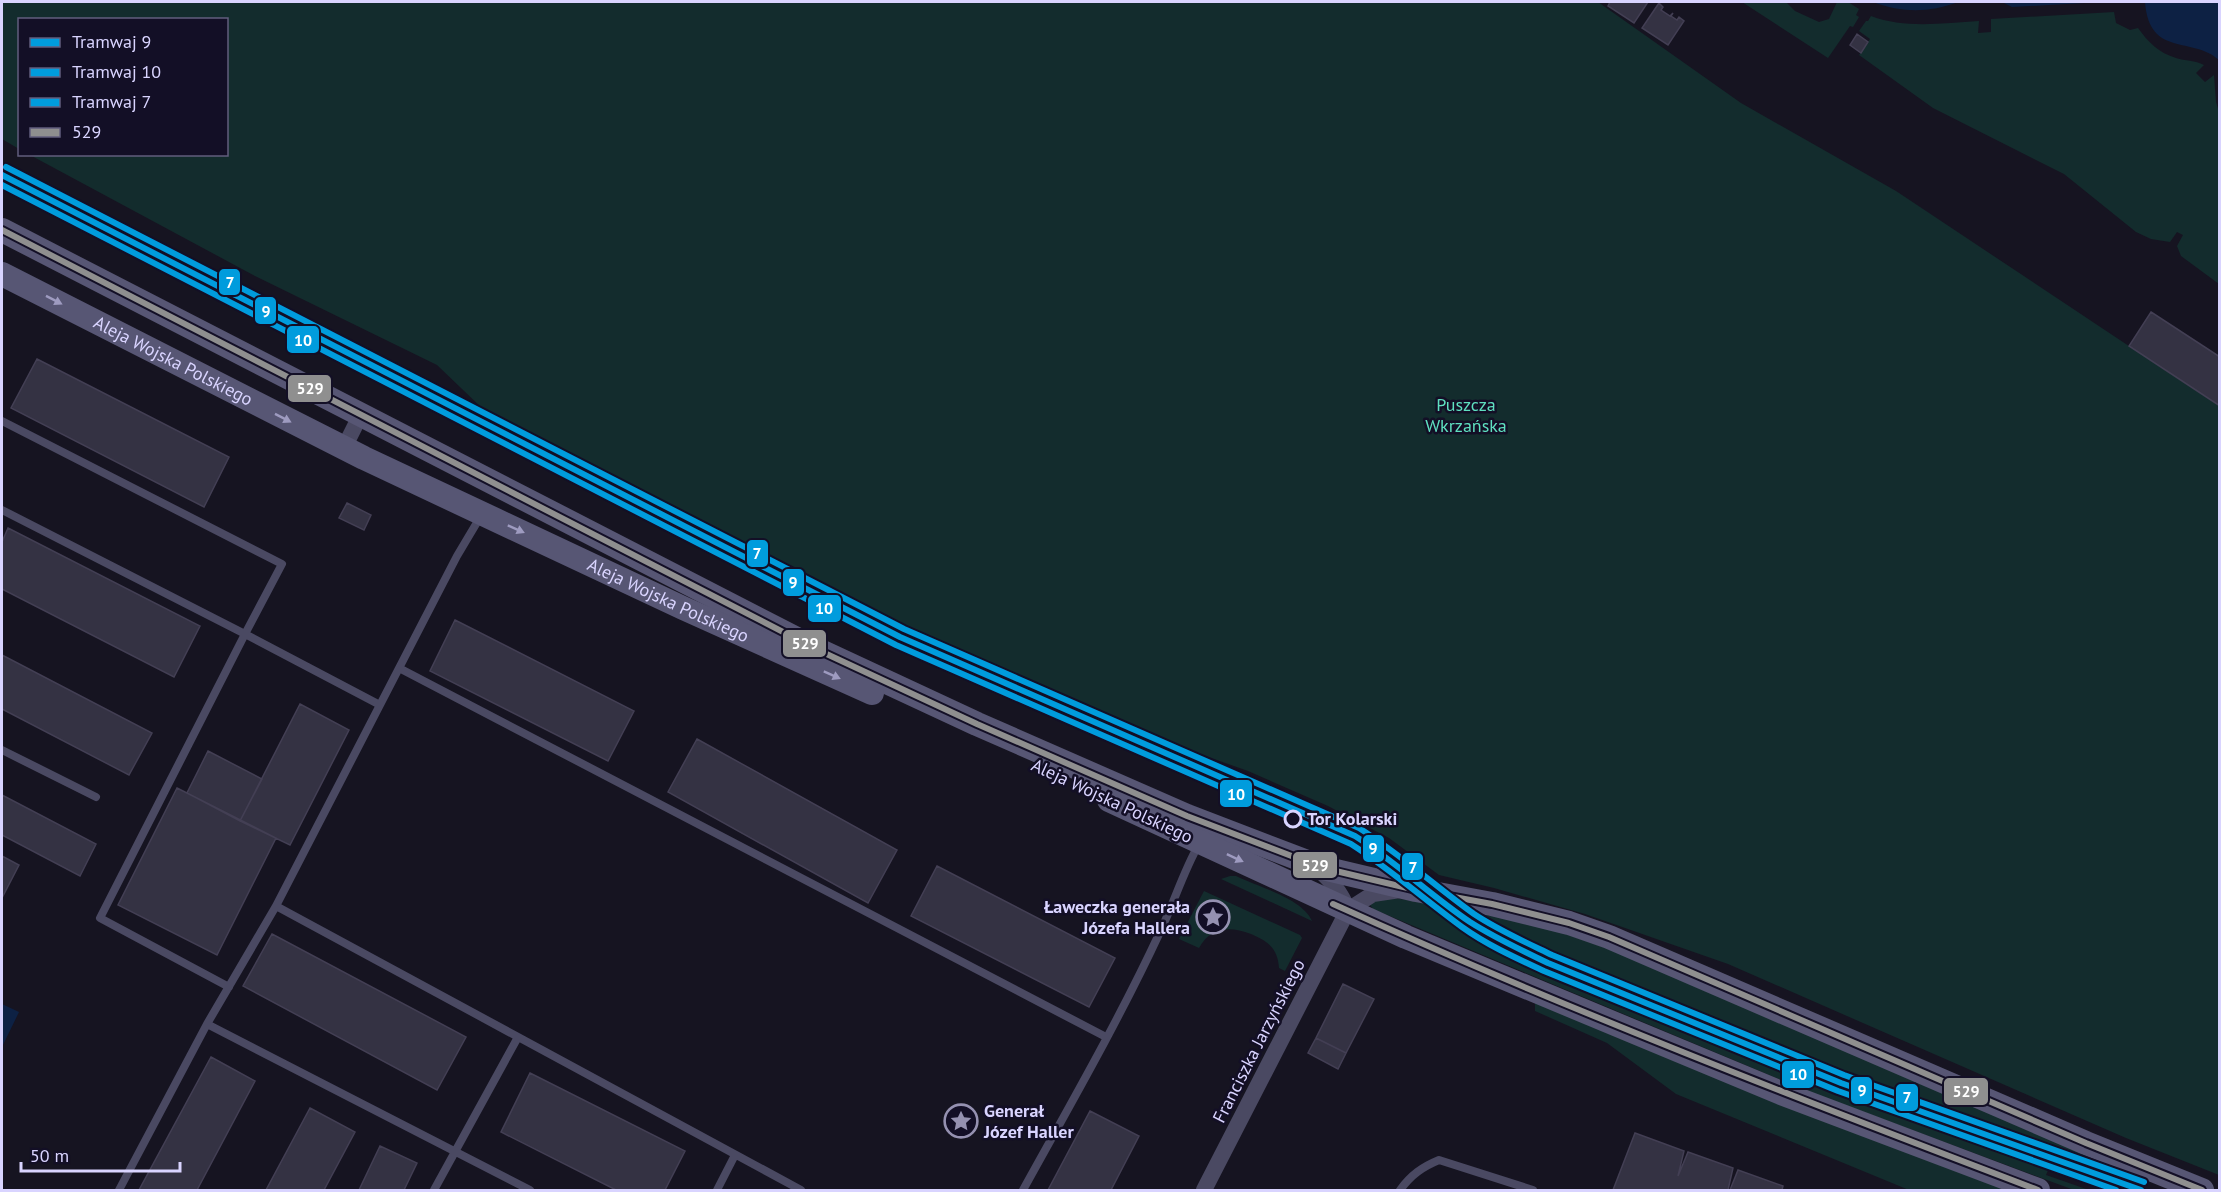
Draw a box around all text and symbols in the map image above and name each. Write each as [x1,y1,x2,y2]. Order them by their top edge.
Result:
legend [18,18,228,156]
text: Tramwaj 9 [72,30,151,53]
text: Tramwaj 10 [72,60,161,83]
text: Tramwaj 7 [72,90,151,113]
text: 529 [72,120,101,143]
line badge: 7 [218,268,241,296]
text: 7 [225,272,235,292]
one-way arrow [45,295,62,305]
line badge: 9 [254,296,277,325]
text: 9 [261,301,271,321]
street label: Aleja Wojska Polskiego [90,311,257,411]
line badge: 10 [286,325,320,354]
text: 10 [294,330,312,350]
line badge: 529 [287,374,332,403]
text: 529 [296,378,324,398]
park label: Puszcza Wkrzańska [1425,393,1507,437]
one-way arrow [275,413,292,422]
one-way arrow [507,525,525,534]
line badge: 7 [746,539,769,568]
text: 7 [752,543,762,563]
street label: Aleja Wojska Polskiego [584,553,753,647]
line badge: 9 [782,568,805,597]
text: 9 [788,572,798,592]
line badge: 10 [807,594,842,623]
text: 10 [815,598,833,618]
line badge: 529 [782,629,827,658]
text: 529 [791,633,819,653]
one-way arrow [824,670,842,680]
street label: Aleja Wojska Polskiego [1028,753,1196,848]
line badge: 10 [1219,779,1253,808]
text: 10 [1227,784,1245,804]
place label: Tor Kolarski [1307,807,1397,830]
marker: Tor Kolarski [1284,810,1302,828]
line badge: 9 [1362,834,1385,863]
text: 9 [1368,838,1378,858]
line badge: 529 [1292,851,1338,879]
line badge: 7 [1401,852,1424,881]
one-way arrow [1227,854,1244,863]
text: 529 [1301,855,1329,875]
text: 7 [1408,857,1418,877]
place label: Ławeczka generała Józefa Hallera [1044,895,1190,939]
place icon: Ławeczka generała Józefa Hallera [1195,899,1231,935]
street label: Franciszka Jarzyńskiego [1207,955,1310,1127]
line badge: 10 [1781,1060,1815,1089]
text: 10 [1789,1064,1807,1084]
line badge: 9 [1850,1076,1873,1105]
line badge: 529 [1943,1077,1989,1106]
text: 9 [1857,1080,1867,1100]
text: 529 [1952,1081,1980,1101]
line badge: 7 [1895,1083,1919,1112]
text: 7 [1902,1087,1912,1107]
place label: Generał Józef Haller [983,1099,1074,1143]
place icon: Generał Józef Haller [943,1103,979,1139]
scale bar [21,1135,180,1173]
text: 50 m [30,1144,69,1167]

